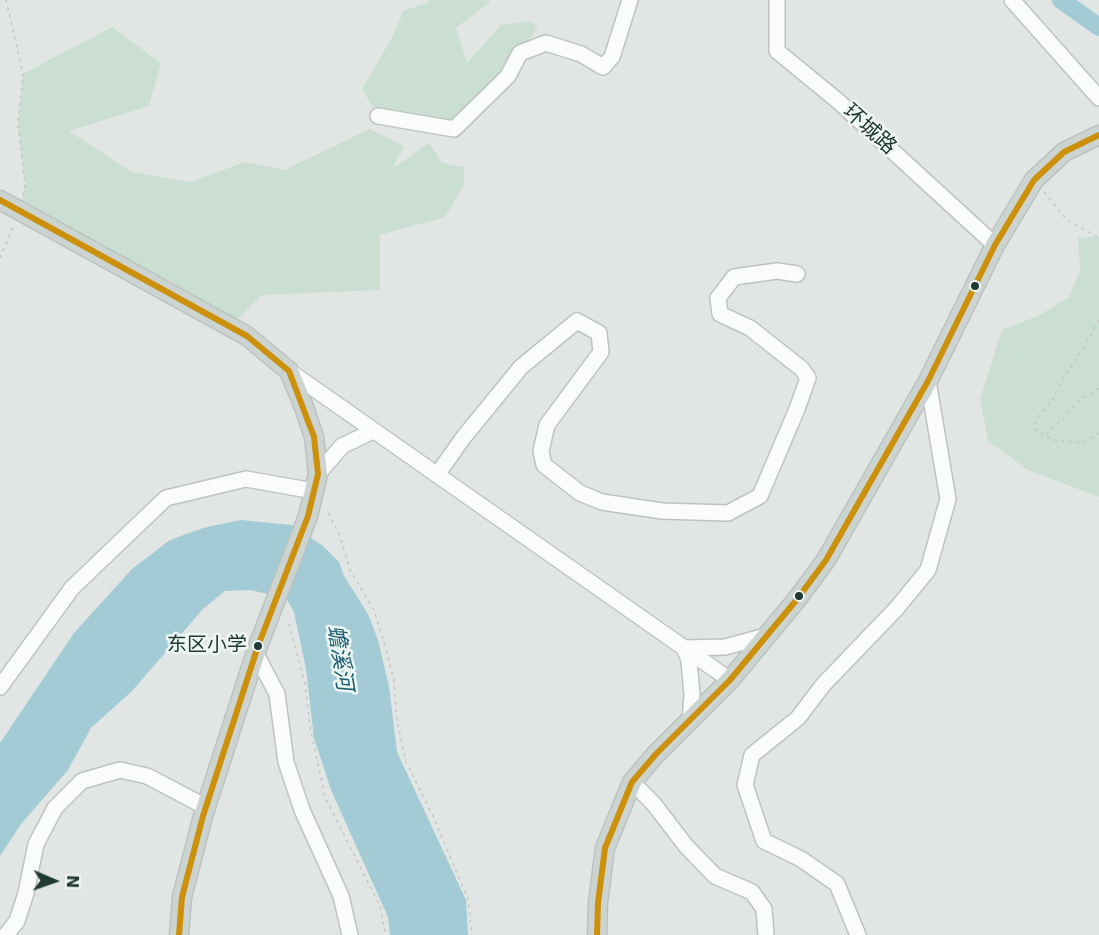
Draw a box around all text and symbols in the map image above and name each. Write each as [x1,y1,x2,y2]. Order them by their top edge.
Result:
street label: 环城路 [837,100,901,160]
unlabelled marker [969,280,981,292]
unlabelled marker [793,590,805,602]
water label: 蟾溪河 [321,623,357,693]
place label: 东区小学 [167,634,247,658]
marker: 东区小学 [252,640,264,652]
north arrow [24,851,84,911]
text: N [63,875,82,889]

